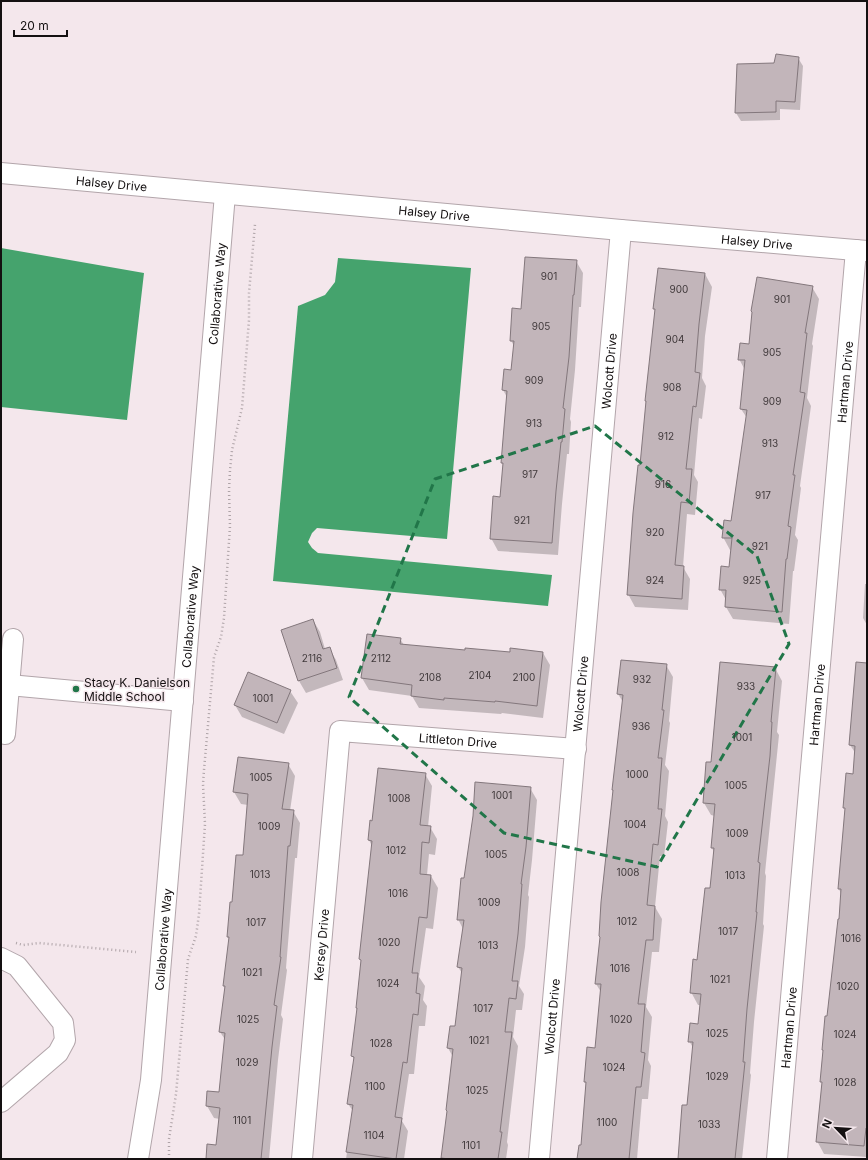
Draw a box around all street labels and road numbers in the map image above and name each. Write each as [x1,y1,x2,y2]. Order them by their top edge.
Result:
street label: Halsey Drive [75,172,148,194]
street label: Halsey Drive [398,202,471,224]
street label: Halsey Drive [721,231,793,252]
street label: Collaborative Way [205,242,228,346]
street label: Wolcott Drive [598,332,619,410]
street label: Hartman Drive [834,340,856,423]
street label: Collaborative Way [178,565,201,668]
street label: Wolcott Drive [569,655,591,732]
street label: Hartman Drive [805,663,827,746]
street label: Littleton Drive [418,730,498,750]
street label: Collaborative Way [151,888,174,991]
street label: Kersey Drive [310,908,332,981]
street label: Wolcott Drive [541,978,562,1055]
street label: Hartman Drive [777,986,799,1069]

